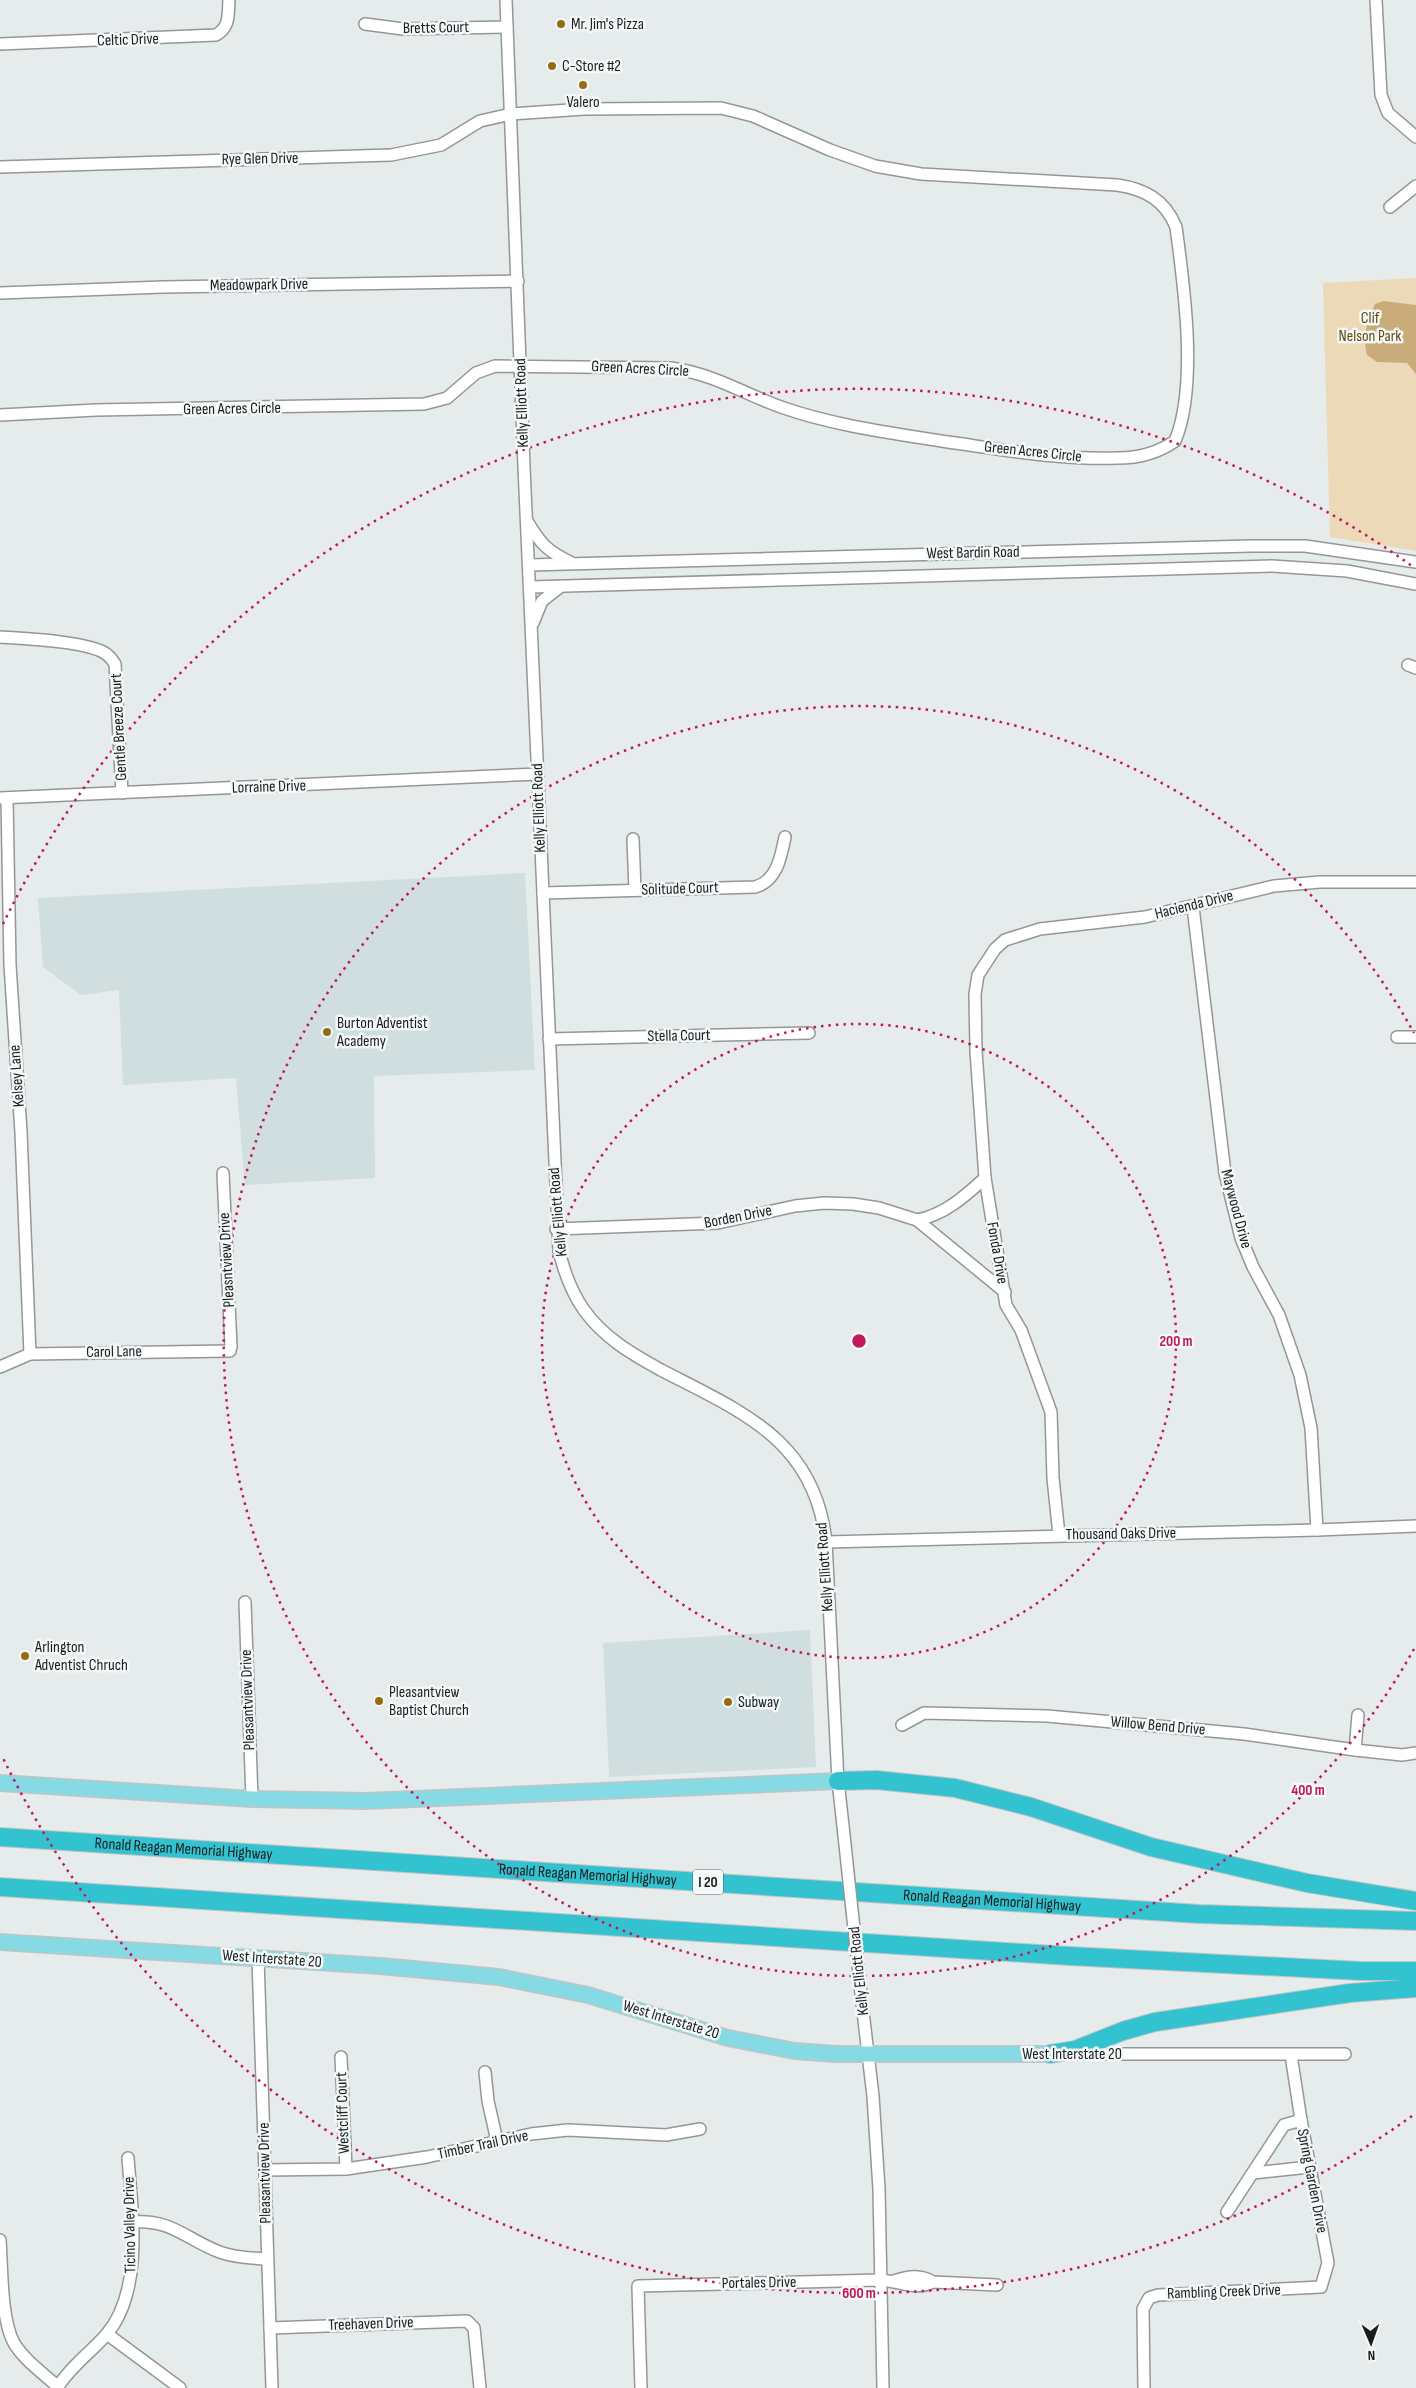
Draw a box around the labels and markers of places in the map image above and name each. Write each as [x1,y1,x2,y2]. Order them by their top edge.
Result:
place label: Mr. Jim's Pizza [571,15,644,34]
marker: Mr. Jim's Pizza [555,18,567,30]
place label: C-Store #2 [562,57,621,76]
marker: C-Store #2 [546,60,558,72]
marker: Valero [577,79,589,91]
place label: Valero [566,93,600,112]
place label: Burton Adventist Academy [336,1014,428,1051]
marker: Burton Adventist Academy [321,1026,333,1038]
centre of rings [850,1332,868,1350]
place label: Arlington Adventist Chruch [34,1638,128,1675]
marker: Arlington Adventist Chruch [19,1650,31,1662]
place label: Pleasantview Baptist Church [389,1683,469,1720]
place label: Subway [738,1693,779,1712]
marker: Pleasantview Baptist Church [373,1695,385,1707]
marker: Subway [722,1696,734,1708]

